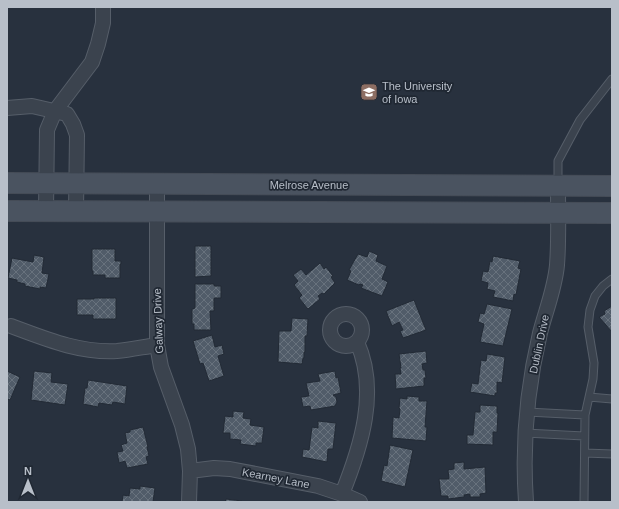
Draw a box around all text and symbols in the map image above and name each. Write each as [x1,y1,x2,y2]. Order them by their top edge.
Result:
place label: The University of Iowa [382,80,453,105]
school or university icon: The University of Iowa [359,82,379,102]
street label: Melrose Avenue [270,179,348,191]
street label: Galway Drive [151,288,165,354]
street label: Dublin Drive [527,313,551,375]
north arrow [8,461,48,501]
text: N [24,465,32,477]
street label: Kearney Lane [241,466,311,490]

